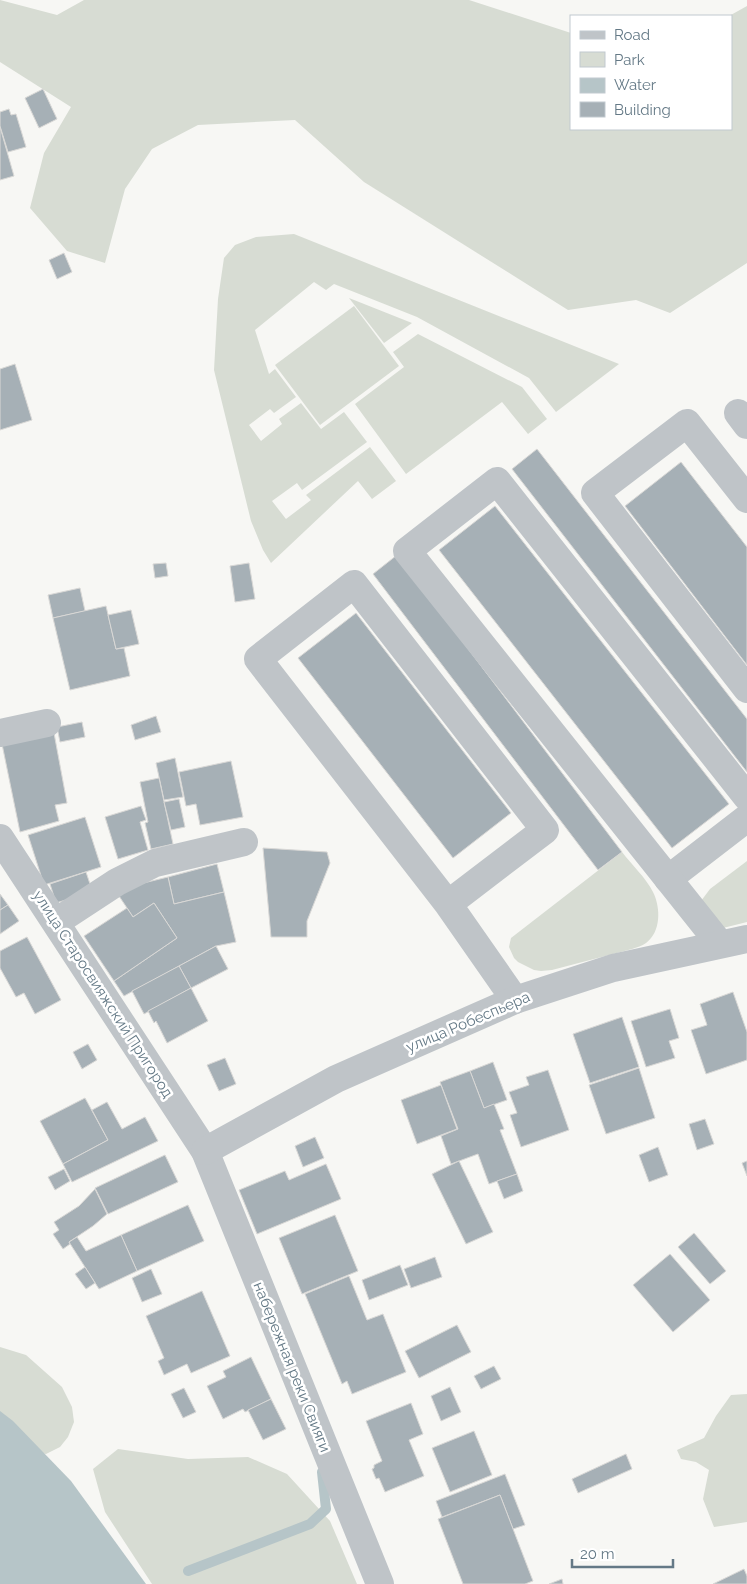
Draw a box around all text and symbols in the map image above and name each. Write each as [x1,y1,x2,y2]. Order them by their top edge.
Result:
legend [570,15,732,130]
text: Road [614,26,650,44]
text: Park [614,51,645,69]
text: Water [614,76,657,94]
text: Building [614,101,671,119]
street label: улица Старосвияжский Пригород [29,887,177,1101]
street label: улица Робеспьера [403,988,533,1056]
street label: набережная реки Свияги [250,1279,334,1455]
scale bar [572,1536,673,1568]
text: 20 m [580,1545,615,1563]

